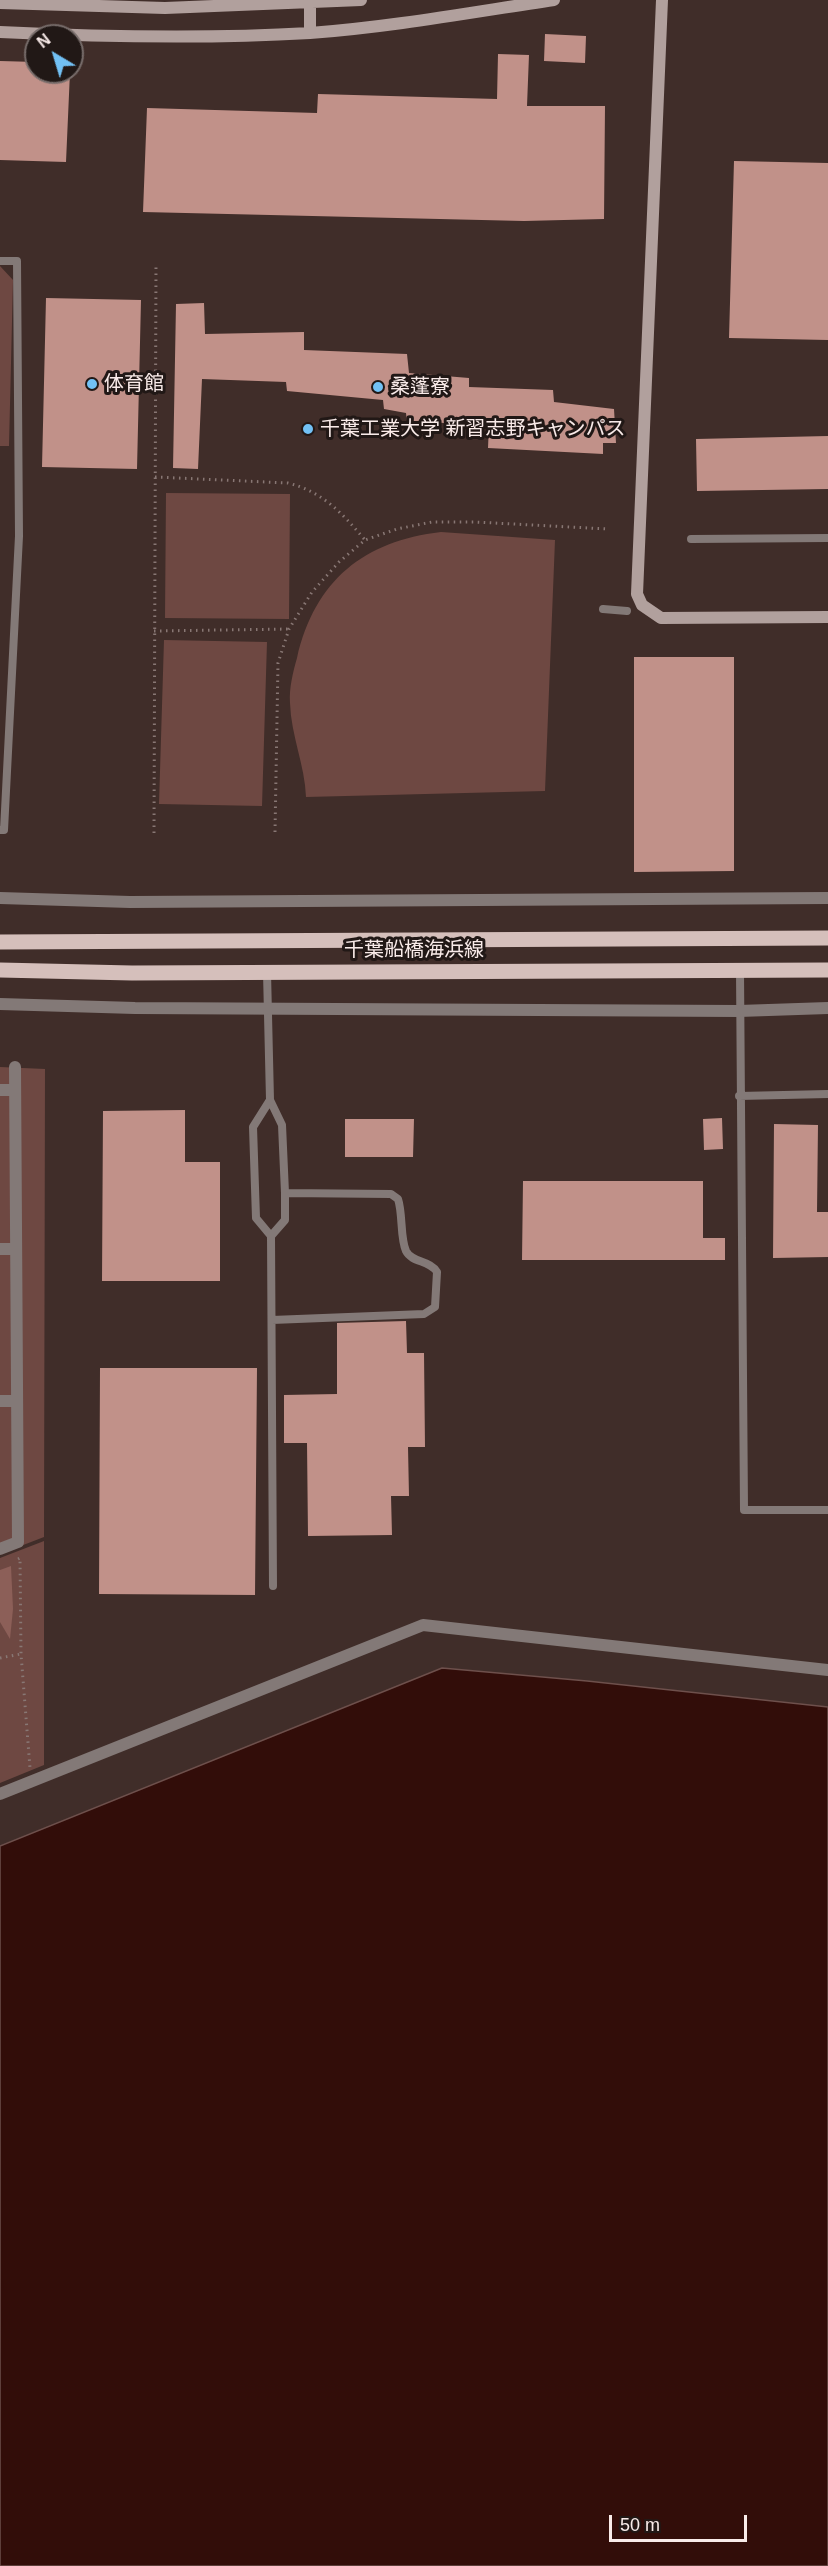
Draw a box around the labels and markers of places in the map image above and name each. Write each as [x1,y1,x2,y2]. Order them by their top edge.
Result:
place label: 体育館 [104,372,164,396]
place label: 桑蓬寮 [390,375,450,399]
marker: 体育館 [85,377,99,391]
marker: 桑蓬寮 [371,380,385,394]
place label: 千葉工業大学 新習志野キャンパス [320,417,626,441]
marker: 千葉工業大学 新習志野キャンパス [301,422,315,436]

